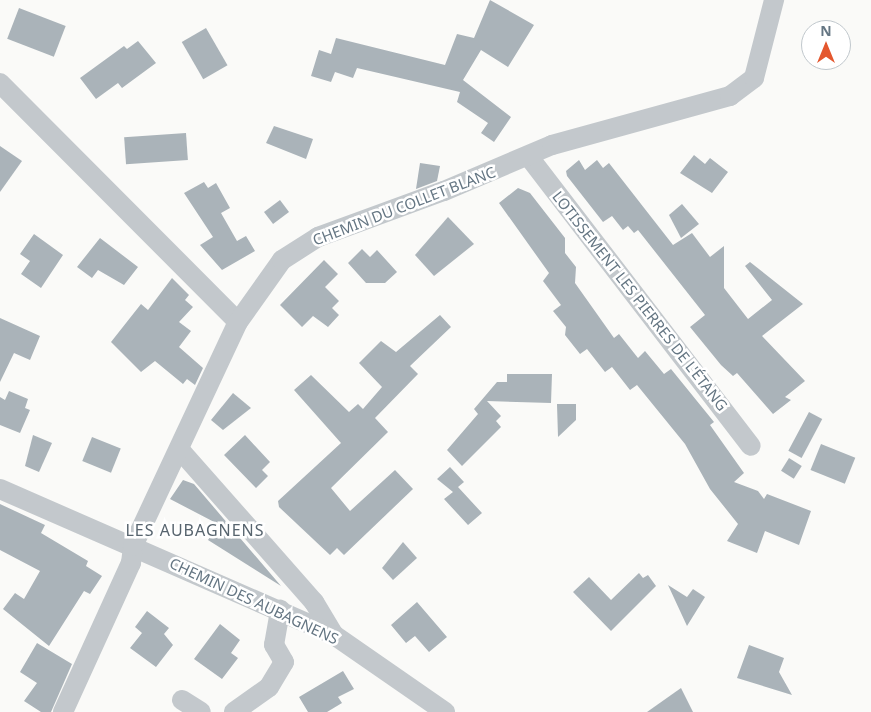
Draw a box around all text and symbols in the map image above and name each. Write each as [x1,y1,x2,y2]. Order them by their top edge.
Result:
north arrow [801,20,851,70]
text: N [820,21,832,40]
street label: CHEMIN DU COLLET BLANC [310,163,498,249]
street label: LOTISSEMENT LES PIERRES DE L'ÉTANG [549,188,731,414]
district label: LES AUBAGNENS [124,520,266,540]
street label: CHEMIN DES AUBAGNENS [167,554,341,648]

